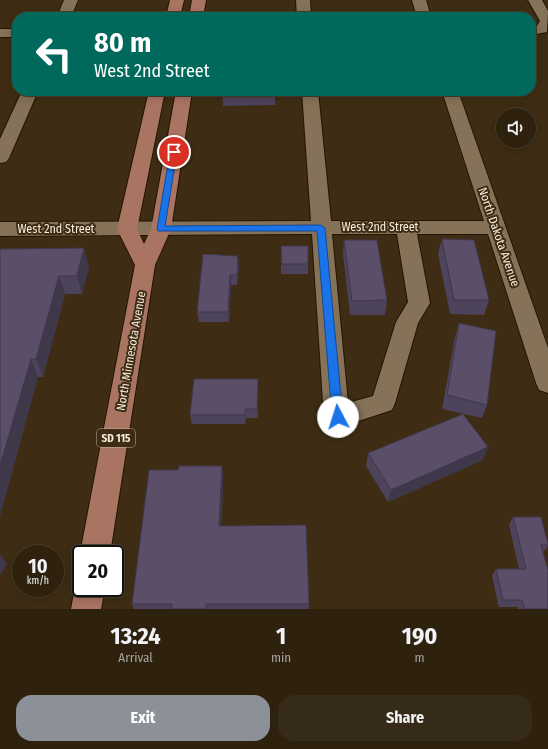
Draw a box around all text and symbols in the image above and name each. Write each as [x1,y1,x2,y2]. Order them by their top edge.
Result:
text: 80 m [94,26,151,59]
icon: left [28,28,80,80]
text: West 2nd Street [94,60,210,82]
map controls [496,108,536,148]
button: sound [496,108,536,148]
pin [157,135,191,169]
icon: arrive [163,141,185,163]
street label: North Dakota Avenue [475,186,523,289]
street label: West 2nd Street [341,220,419,234]
street label: West 2nd Street [17,222,95,236]
street label: North Minnesota Avenue [114,290,148,412]
position arrow [317,396,359,438]
road number: SD 115 [97,429,135,447]
speed limit sign: 20 [72,545,124,597]
text: 10 [28,554,48,578]
text: km/h [27,575,49,587]
text: 13:24 [111,622,161,650]
text: 1 [276,622,286,650]
text: 190 [402,622,437,650]
text: Arrival [118,650,153,665]
text: min [271,650,291,665]
text: m [415,650,425,665]
button: Exit [16,695,270,741]
button: Share [278,695,532,741]

